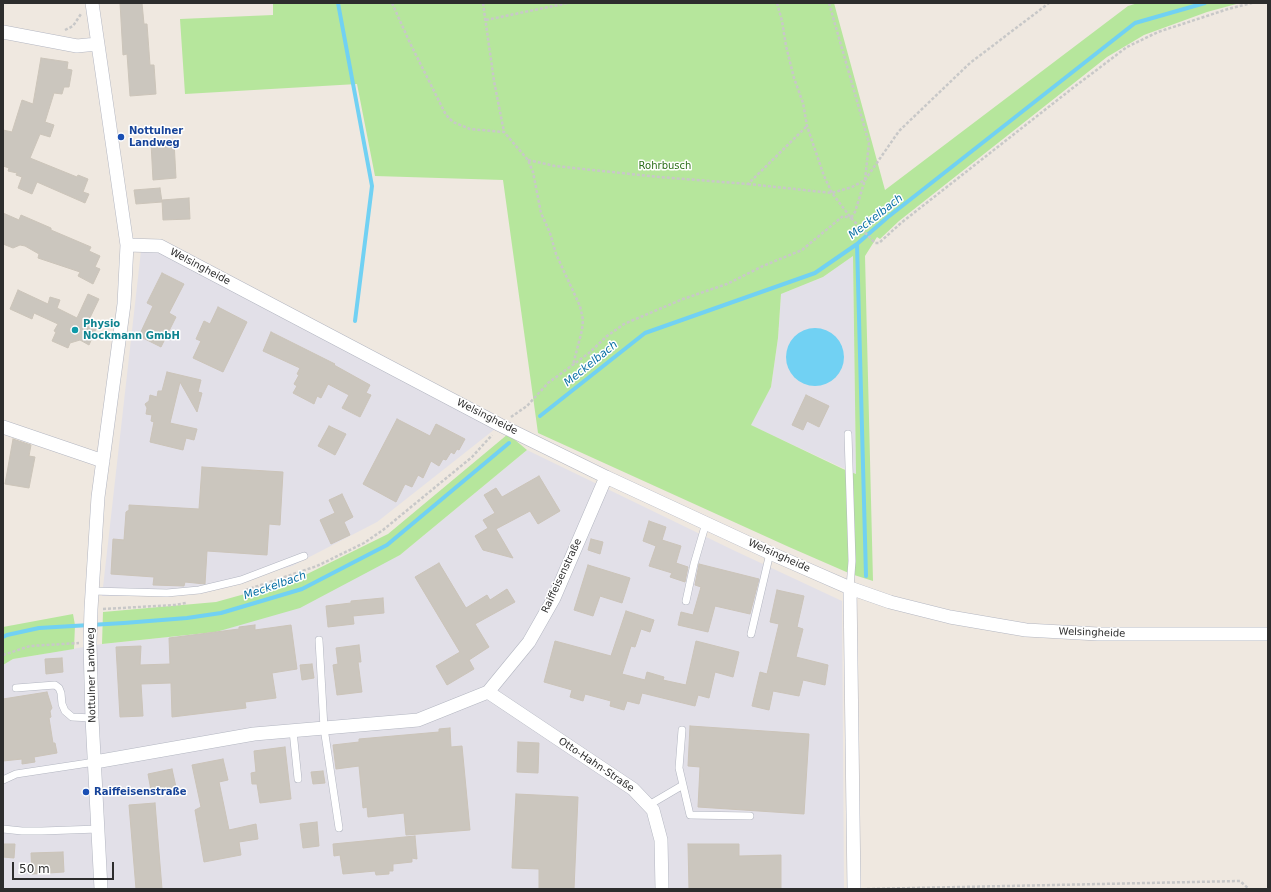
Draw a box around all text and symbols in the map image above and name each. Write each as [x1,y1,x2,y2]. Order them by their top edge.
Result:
place label: Nottulner Landweg [129,125,183,148]
marker: Nottulner Landweg [116,132,126,142]
park label: Rohrbusch [639,160,691,172]
water label: Meckelbach [846,192,906,242]
street label: Welsingheide [168,246,232,288]
place label: Physio Nockmann GmbH [83,318,180,342]
marker: Physio Nockmann GmbH [70,325,80,335]
water label: Meckelbach [561,338,621,390]
street label: Welsingheide [455,397,519,437]
street label: Raiffeisenstraße [539,537,585,615]
street label: Welsingheide [746,537,812,575]
water label: Meckelbach [242,569,308,603]
street label: Welsingheide [1058,626,1126,640]
street label: Nottulner Landweg [85,627,99,723]
street label: Otto-Hahn-Straße [556,735,636,795]
place label: Raiffeisenstraße [94,786,186,798]
marker: Raiffeisenstraße [81,787,91,797]
scale bar [14,854,116,880]
text: 50 m [19,862,50,876]

